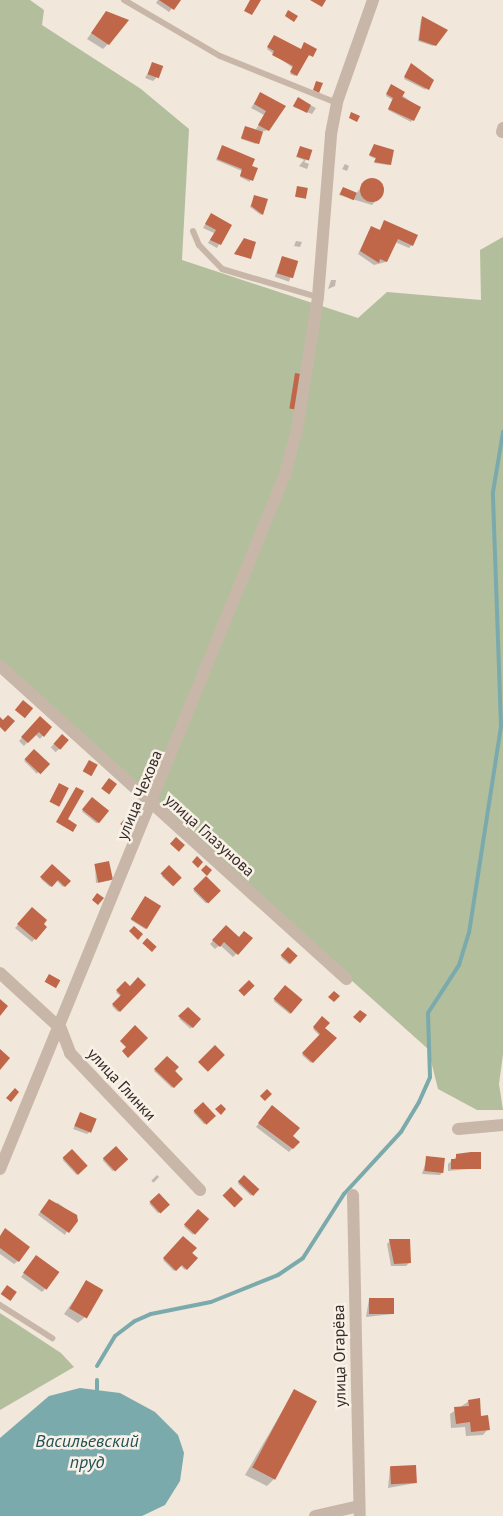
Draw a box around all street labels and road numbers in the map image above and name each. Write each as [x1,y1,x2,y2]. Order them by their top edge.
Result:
street label: улица Чехова [112,747,166,843]
street label: улица Глазунова [161,790,259,880]
street label: улица Глинки [84,1044,160,1124]
street label: улица Огарёва [329,1305,349,1407]

